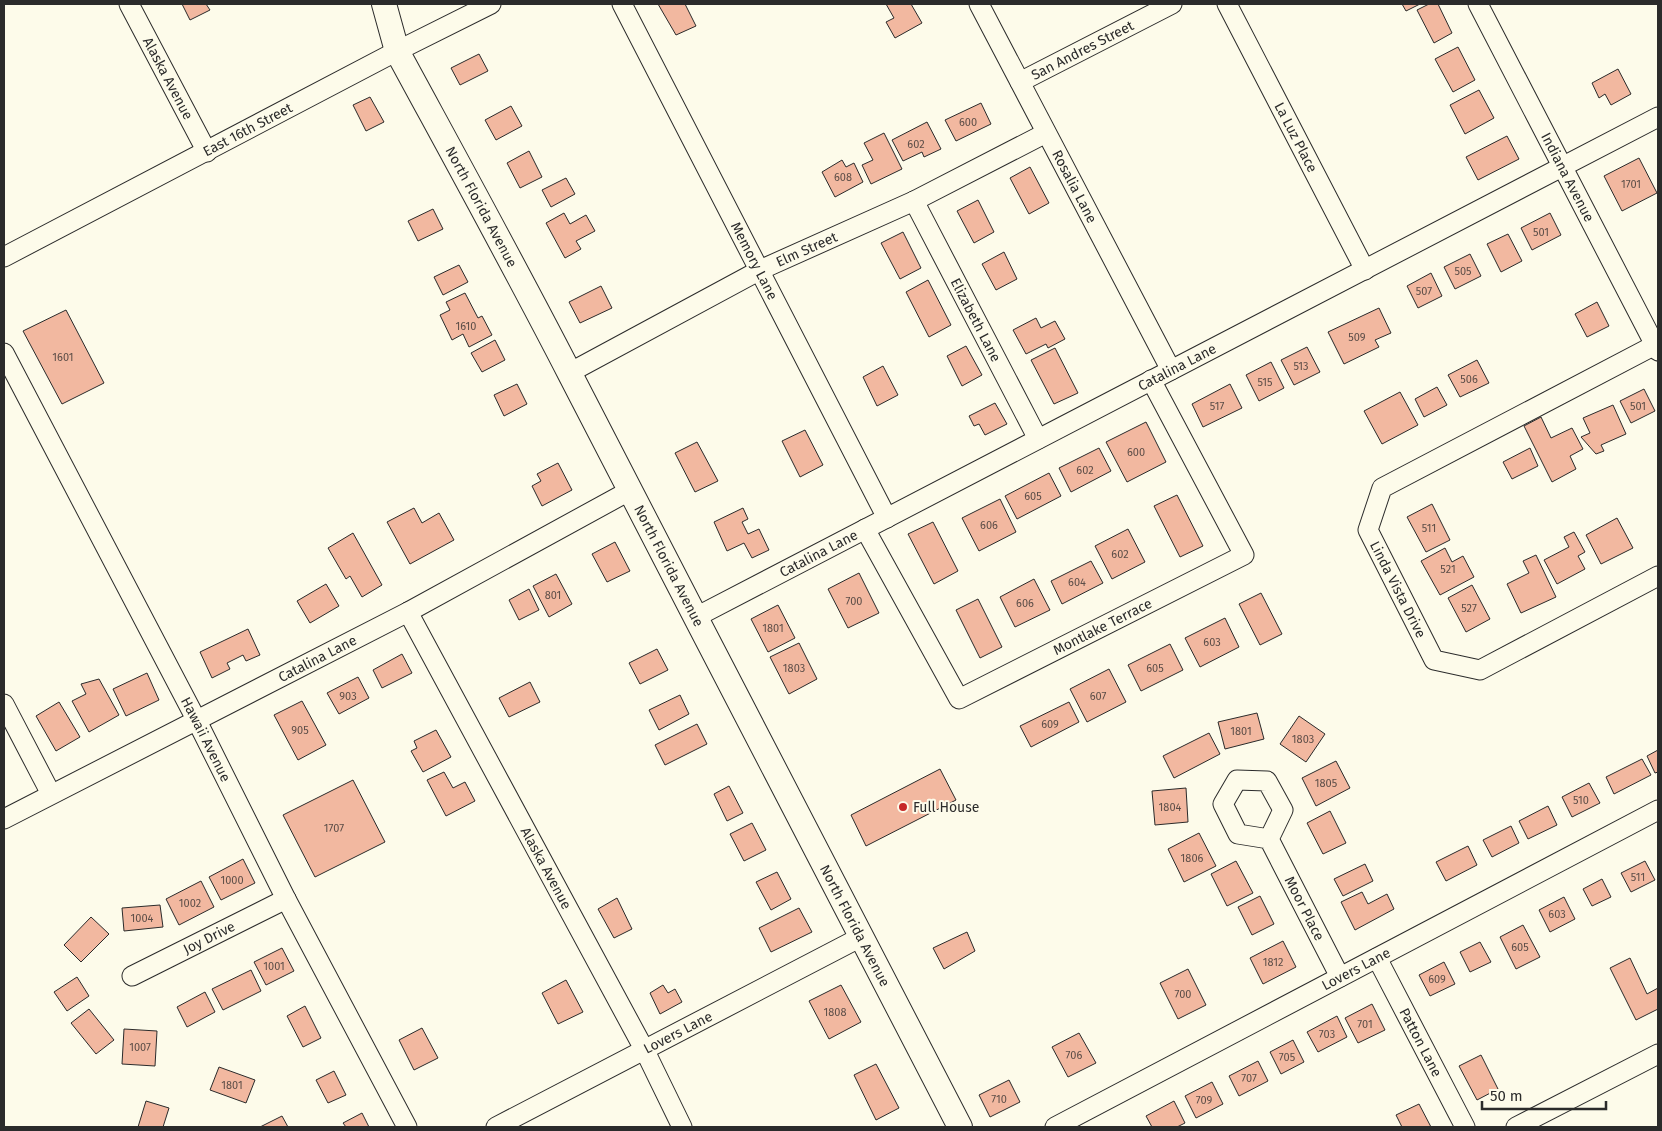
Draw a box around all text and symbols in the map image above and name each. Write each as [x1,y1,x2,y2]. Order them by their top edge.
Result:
street label: San Andres Street [1028,16,1137,83]
street label: Alaska Avenue [139,34,197,123]
street label: East 16th Street [200,98,296,160]
street label: La Luz Place [1271,99,1321,175]
house number: 600 [959,116,977,129]
street label: Indiana Avenue [1538,130,1598,225]
house number: 602 [907,138,925,151]
street label: North Florida Avenue [442,143,521,270]
street label: Rosalia Lane [1049,147,1101,226]
house number: 608 [834,171,852,184]
house number: 1701 [1621,178,1641,191]
street label: Memory Lane [727,219,781,303]
house number: 501 [1533,226,1549,239]
street label: Elm Street [773,228,841,270]
house number: 505 [1454,265,1472,278]
street label: Elizabeth Lane [947,275,1005,365]
house number: 507 [1416,285,1432,298]
house number: 1610 [456,320,477,333]
house number: 509 [1348,331,1366,344]
street label: Catalina Lane [1135,340,1219,394]
house number: 1601 [52,351,74,364]
house number: 513 [1293,360,1309,373]
house number: 506 [1460,373,1478,386]
house number: 515 [1257,376,1273,389]
house number: 517 [1210,400,1224,413]
house number: 501 [1630,400,1646,413]
house number: 600 [1127,446,1145,459]
house number: 602 [1076,464,1094,477]
house number: 605 [1024,490,1042,503]
street label: North Florida Avenue [631,502,708,629]
house number: 606 [980,519,998,532]
house number: 511 [1422,522,1436,535]
street label: Catalina Lane [776,526,860,581]
street label: Linda Vista Drive [1366,538,1430,641]
house number: 602 [1111,548,1129,561]
house number: 521 [1440,563,1456,576]
house number: 604 [1068,576,1086,589]
house number: 801 [545,589,561,602]
street label: Montlake Terrace [1050,594,1155,659]
house number: 700 [845,595,863,608]
house number: 606 [1016,597,1034,610]
house number: 527 [1461,602,1477,615]
house number: 1801 [762,622,784,635]
street label: Catalina Lane [275,631,359,686]
house number: 603 [1203,636,1221,649]
house number: 1803 [783,662,805,675]
house number: 605 [1146,662,1164,675]
house number: 903 [339,690,357,703]
house number: 607 [1090,690,1106,703]
street label: Hawaii Avenue [177,694,234,785]
house number: 609 [1041,718,1059,731]
house number: 905 [291,724,309,737]
house number: 1801 [1230,725,1252,738]
house number: 1803 [1292,733,1314,746]
house number: 1805 [1315,777,1338,790]
house number: 510 [1573,794,1589,807]
place label: Full House [913,799,979,816]
marker: Full House [897,801,909,813]
house number: 1804 [1159,801,1182,814]
house number: 1707 [324,822,344,835]
street label: Alaska Avenue [517,824,575,912]
house number: 1806 [1181,852,1204,865]
street label: North Florida Avenue [816,862,894,989]
house number: 511 [1631,871,1645,884]
street label: Moor Place [1281,873,1328,943]
house number: 1000 [220,874,244,887]
house number: 1002 [179,897,201,910]
house number: 603 [1548,908,1566,921]
house number: 1004 [131,912,154,925]
street label: Joy Drive [180,917,238,958]
house number: 605 [1511,941,1529,954]
street label: Lovers Lane [1319,944,1393,994]
house number: 1812 [1263,956,1283,969]
house number: 1001 [263,960,285,973]
house number: 609 [1428,973,1446,986]
house number: 700 [1174,988,1192,1001]
street label: Patton Lane [1396,1005,1446,1080]
house number: 1808 [823,1006,847,1019]
street label: Lovers Lane [641,1007,715,1057]
house number: 701 [1357,1018,1373,1031]
house number: 703 [1319,1028,1335,1041]
house number: 1007 [129,1041,151,1054]
house number: 706 [1066,1049,1083,1062]
house number: 705 [1279,1051,1296,1064]
house number: 707 [1241,1072,1257,1085]
scale bar [1482,1078,1606,1110]
house number: 1801 [221,1079,243,1092]
text: 50 m [1490,1087,1523,1105]
house number: 710 [991,1093,1007,1106]
house number: 709 [1196,1094,1212,1107]

